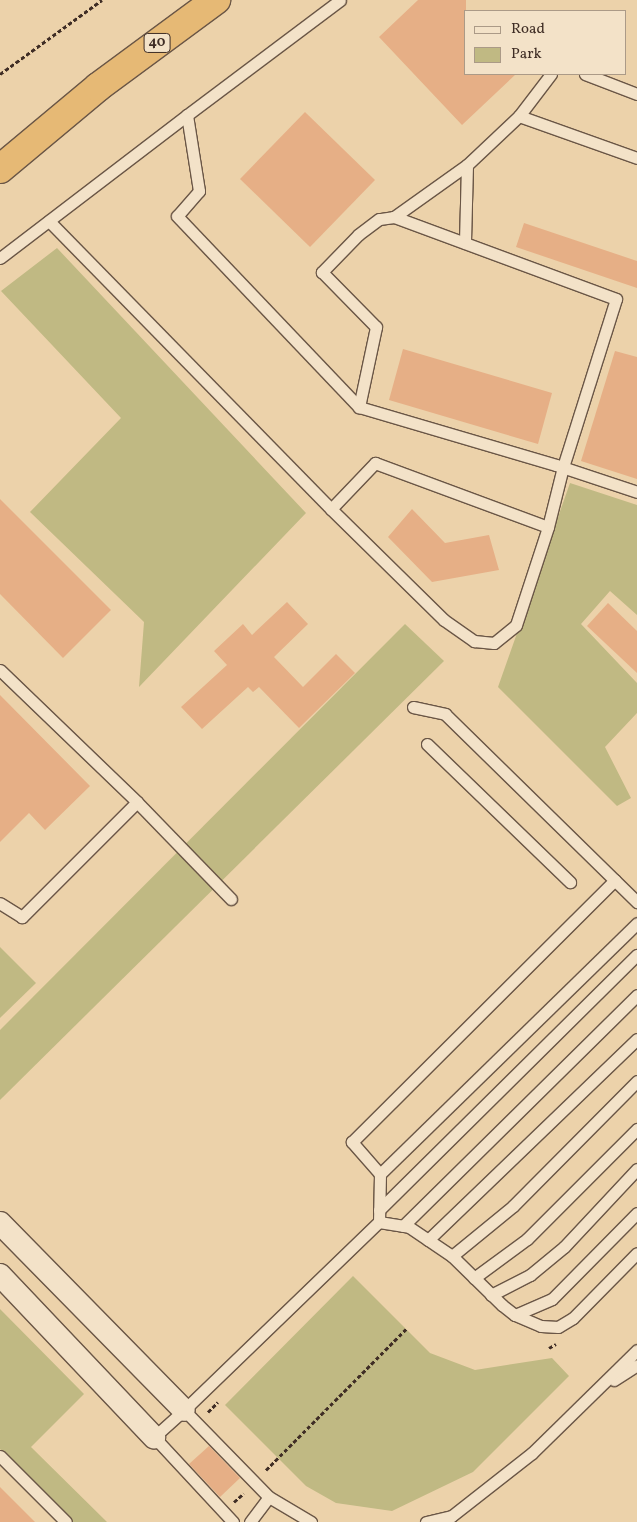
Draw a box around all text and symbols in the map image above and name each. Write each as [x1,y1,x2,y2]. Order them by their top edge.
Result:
legend [464,10,627,75]
text: Road [511,19,545,40]
road number: 40 [143,32,171,54]
text: Park [511,44,542,65]

